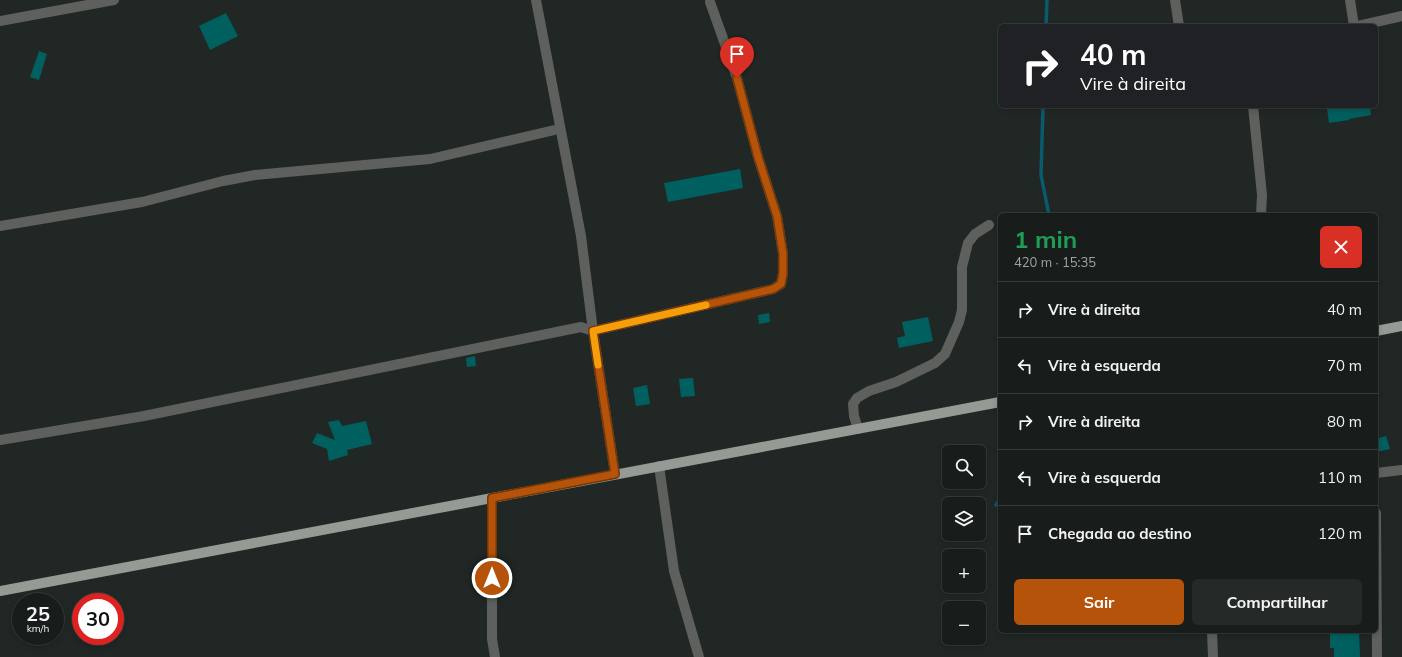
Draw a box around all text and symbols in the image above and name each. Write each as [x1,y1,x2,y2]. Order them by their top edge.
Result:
pin [720,37,754,78]
text: 40 m [1080,37,1146,72]
icon: right [1014,40,1066,92]
icon: arrive [726,43,748,65]
text: Vire à direita [1080,72,1186,95]
text: 1 min [1014,224,1077,254]
button: close [1320,226,1362,268]
text: 420 m · 15:35 [1014,254,1096,270]
icon: right [1014,299,1036,321]
text: Vire à direita [1048,300,1140,319]
text: 40 m [1327,300,1362,319]
icon: left [1014,355,1036,377]
text: Vire à esquerda [1048,356,1161,375]
text: 70 m [1327,356,1362,375]
icon: right [1014,411,1036,433]
text: Vire à direita [1048,412,1140,431]
text: 80 m [1327,412,1362,431]
map controls [942,445,986,645]
button: search [942,445,986,489]
icon: left [1014,467,1036,489]
text: Vire à esquerda [1048,468,1161,487]
text: 110 m [1318,468,1362,487]
button: layers [942,497,986,541]
icon: arrive [1014,523,1036,545]
text: Chegada ao destino [1048,524,1192,543]
text: 120 m [1318,524,1362,543]
button: + [942,549,986,593]
position arrow [471,557,513,599]
button: Sair [1014,579,1184,625]
button: Compartilhar [1192,579,1362,625]
speed limit sign: 30 [72,593,124,645]
text: 25 [26,601,50,626]
button: − [942,601,986,645]
text: km/h [27,622,49,635]

